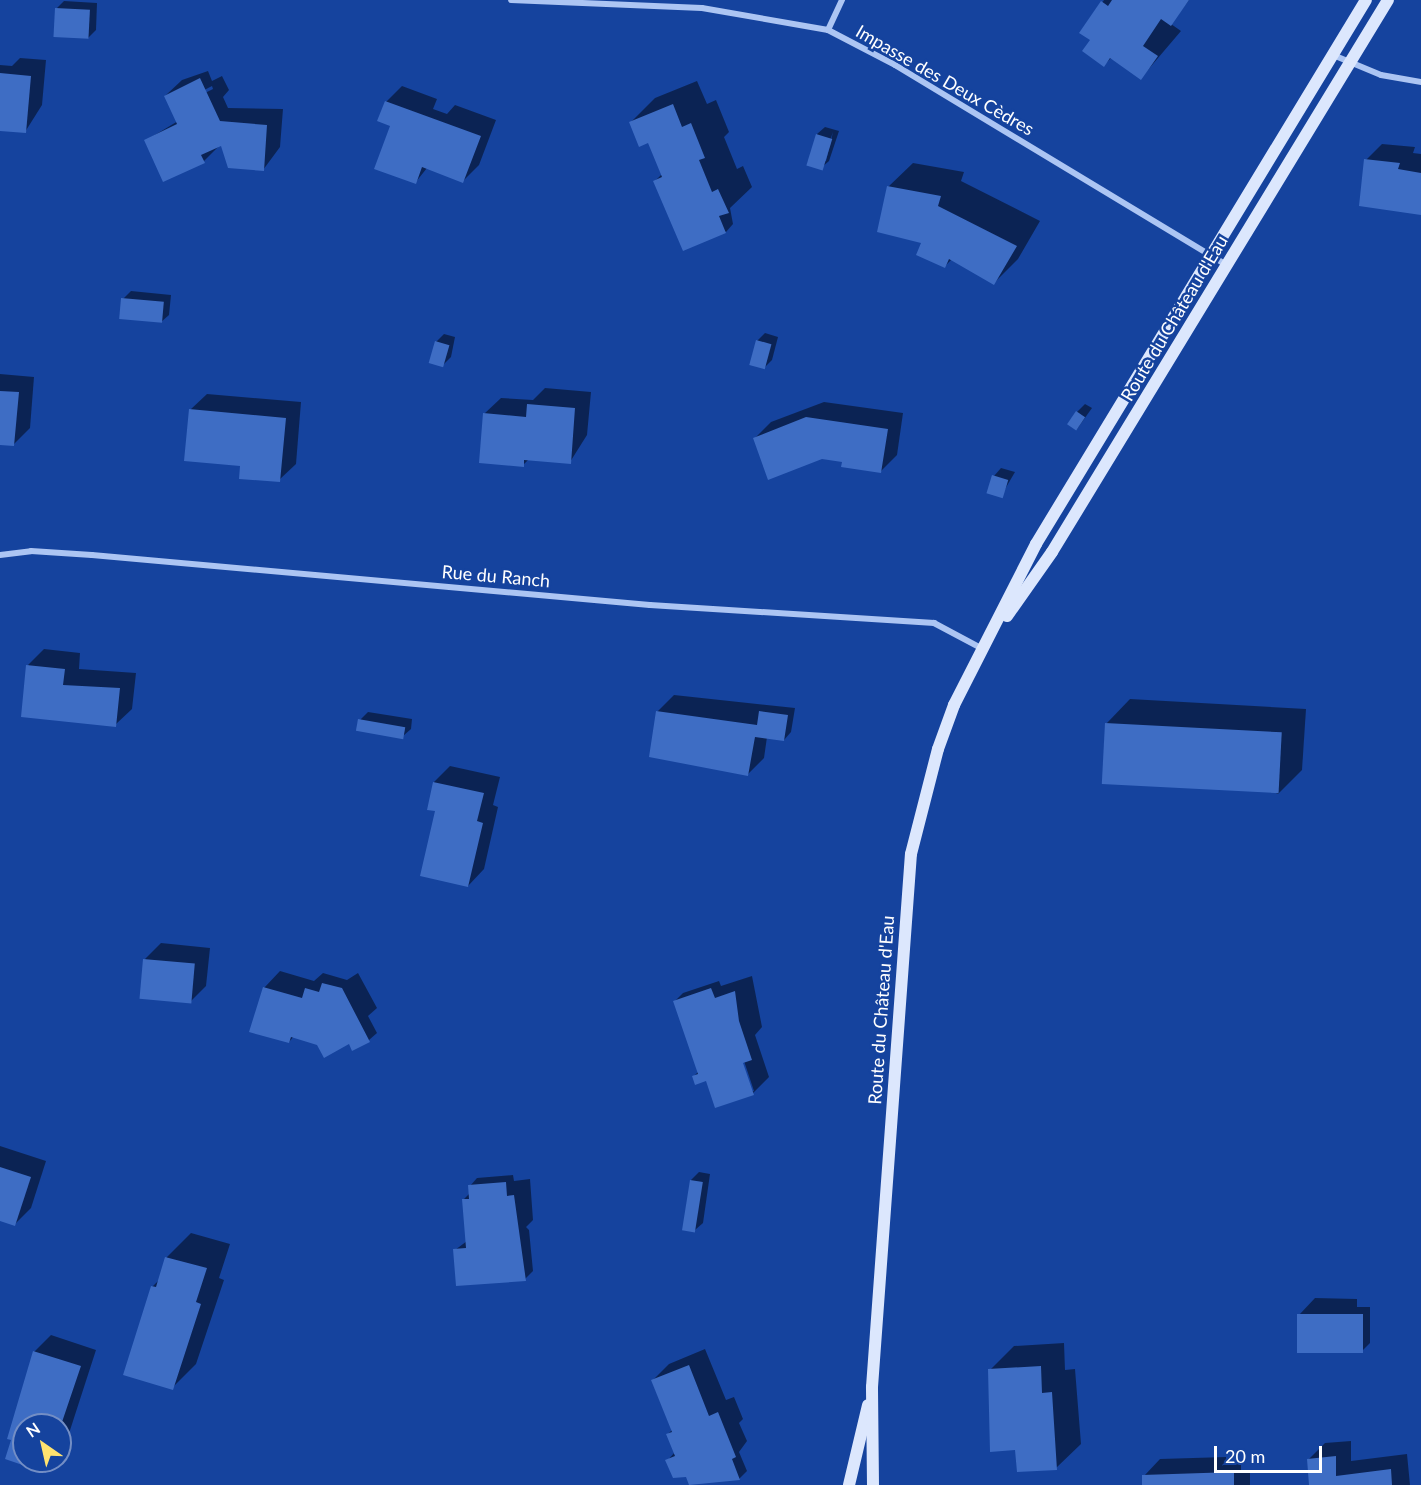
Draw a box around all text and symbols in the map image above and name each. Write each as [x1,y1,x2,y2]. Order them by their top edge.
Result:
street label: Impasse des Deux Cèdres [852,20,1038,140]
street label: Route du Château d'Eau [1116,231,1232,405]
street label: Rue du Ranch [441,561,551,591]
street label: Route du Château d'Eau [864,915,898,1105]
north arrow [12,1413,72,1473]
text: N [22,1418,43,1441]
scale bar [1217,1434,1325,1472]
text: 20 m [1225,1445,1265,1467]

